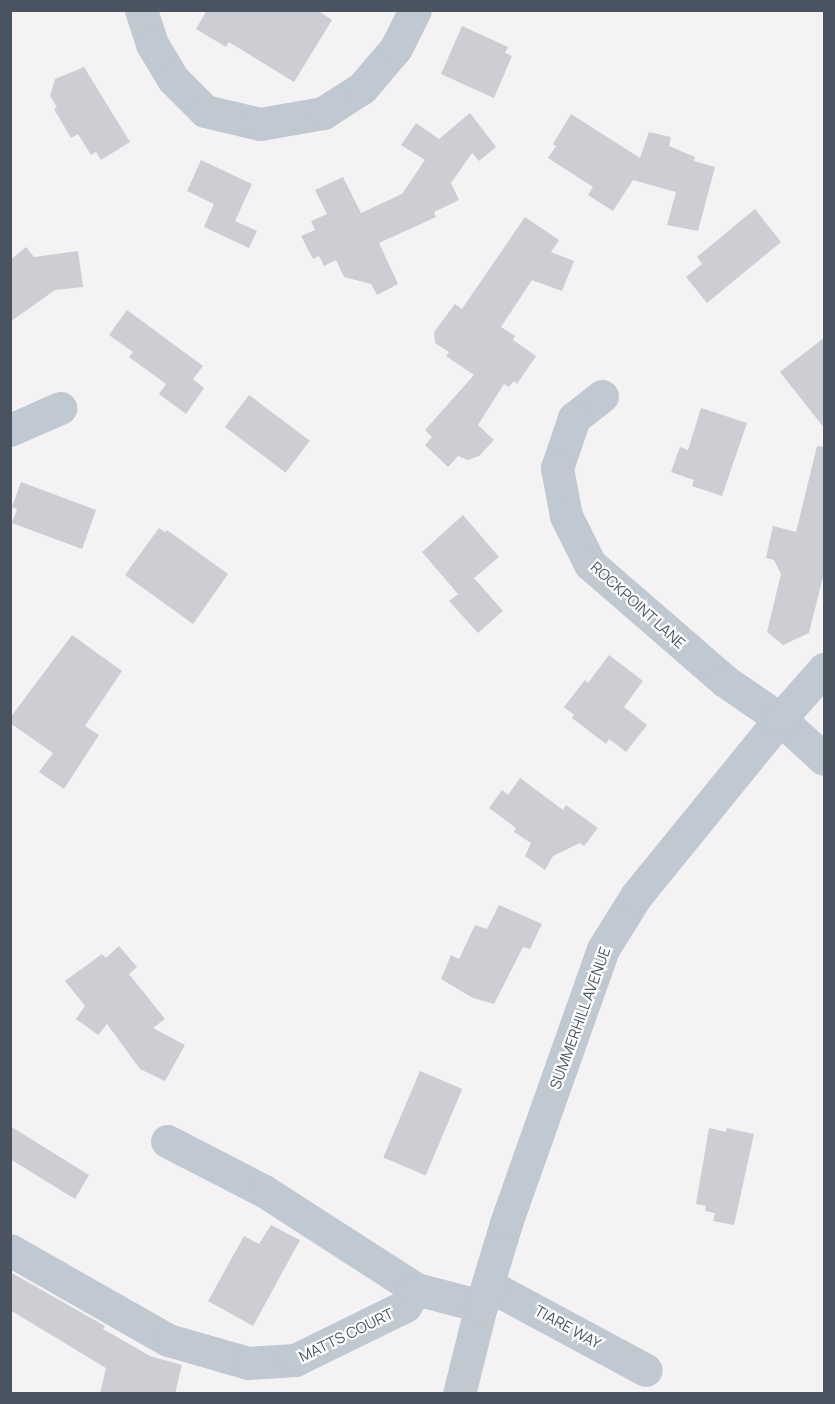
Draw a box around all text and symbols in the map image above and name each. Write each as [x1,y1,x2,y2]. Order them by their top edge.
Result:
street label: ROCKPOINT LANE [587,558,689,652]
street label: SUMMERHILL AVENUE [546,944,614,1092]
street label: TIARE WAY [532,1301,604,1353]
street label: MATTS COURT [296,1304,396,1366]

